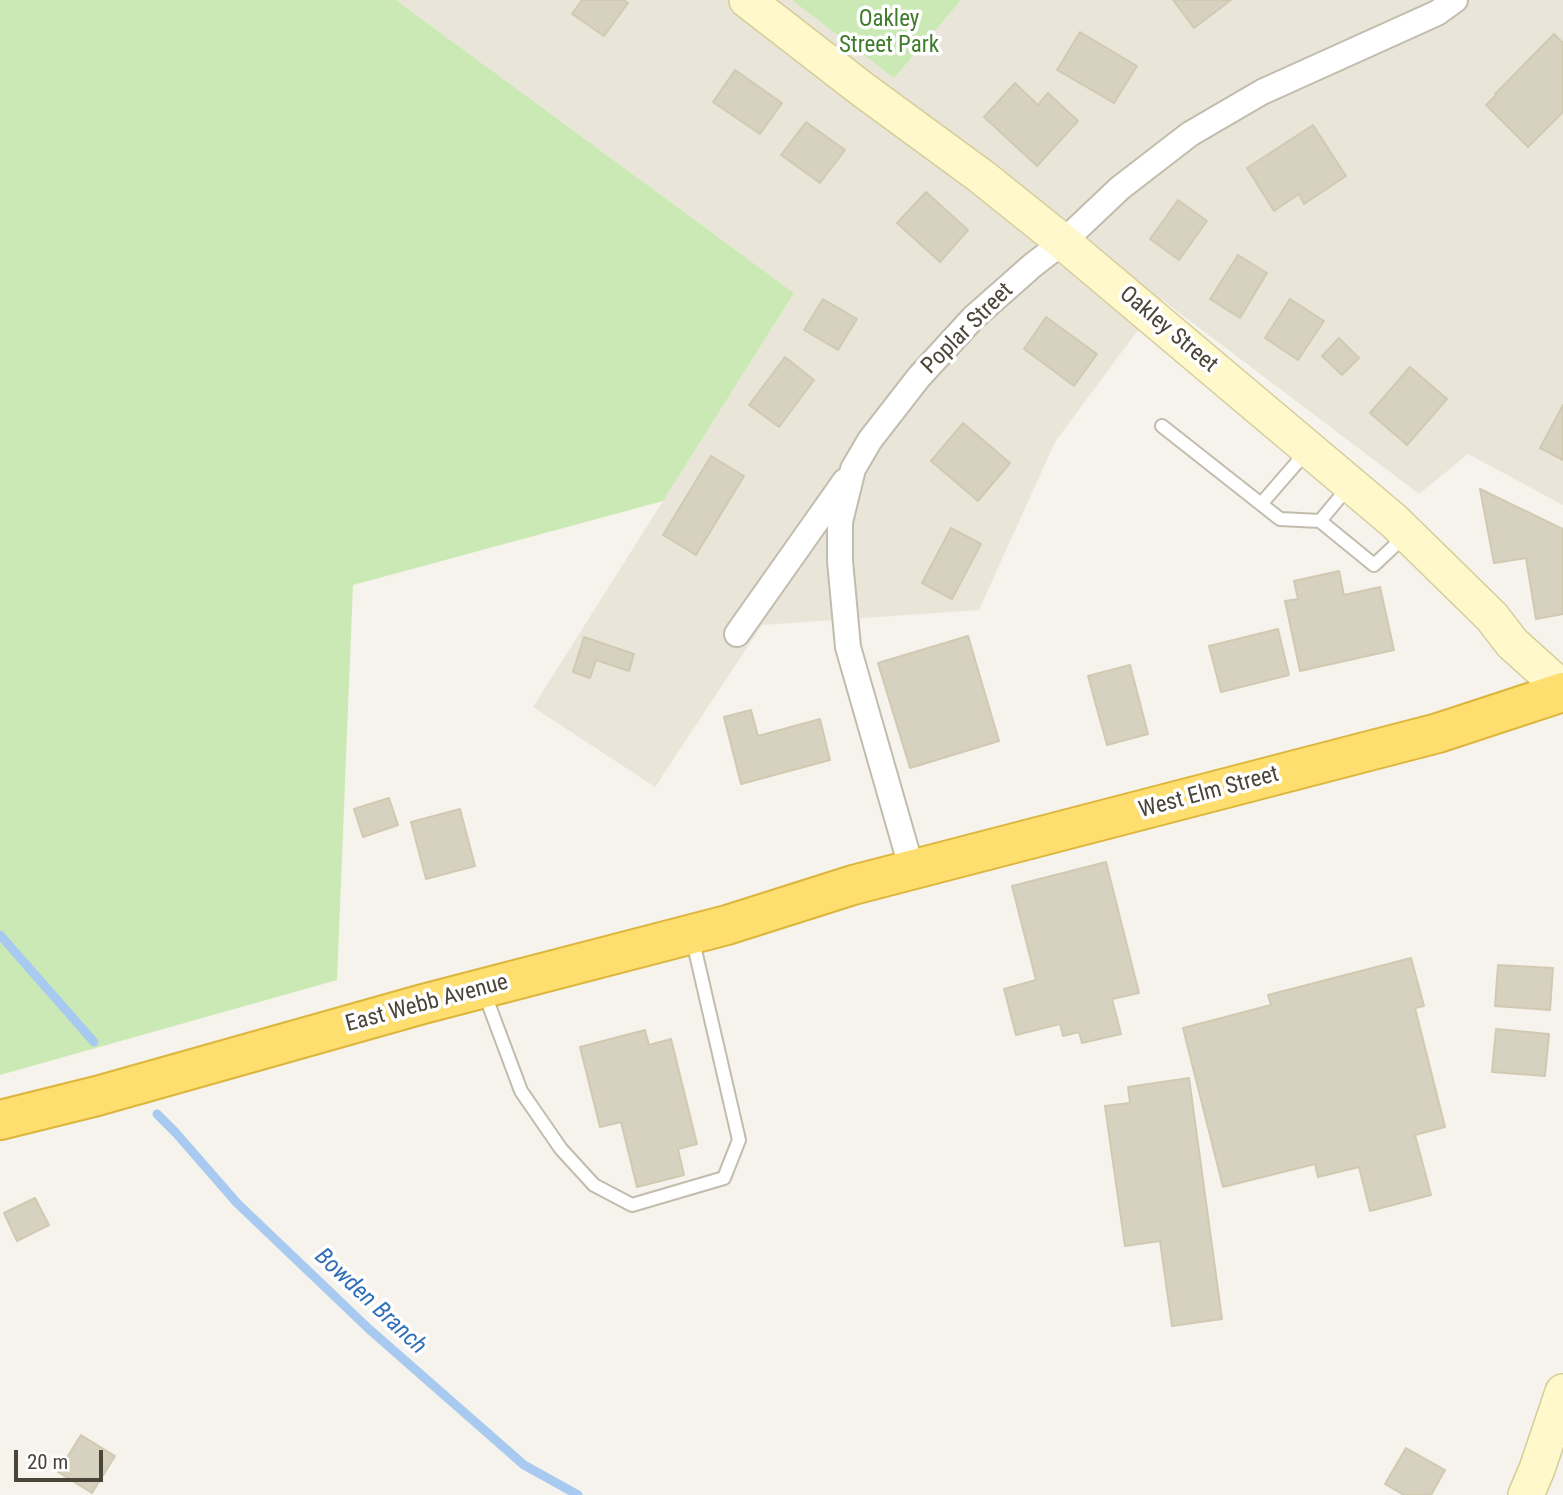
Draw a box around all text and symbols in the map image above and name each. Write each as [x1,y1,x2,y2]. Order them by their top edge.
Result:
park label: Oakley Street Park [839,6,939,60]
street label: Poplar Street [917,278,1019,380]
street label: Oakley Street [1113,281,1223,379]
street label: West Elm Street [1136,761,1282,825]
street label: East Webb Avenue [343,969,511,1039]
water label: Bowden Branch [308,1243,432,1361]
scale bar [18,1436,107,1480]
text: 20 m [27,1450,68,1474]

